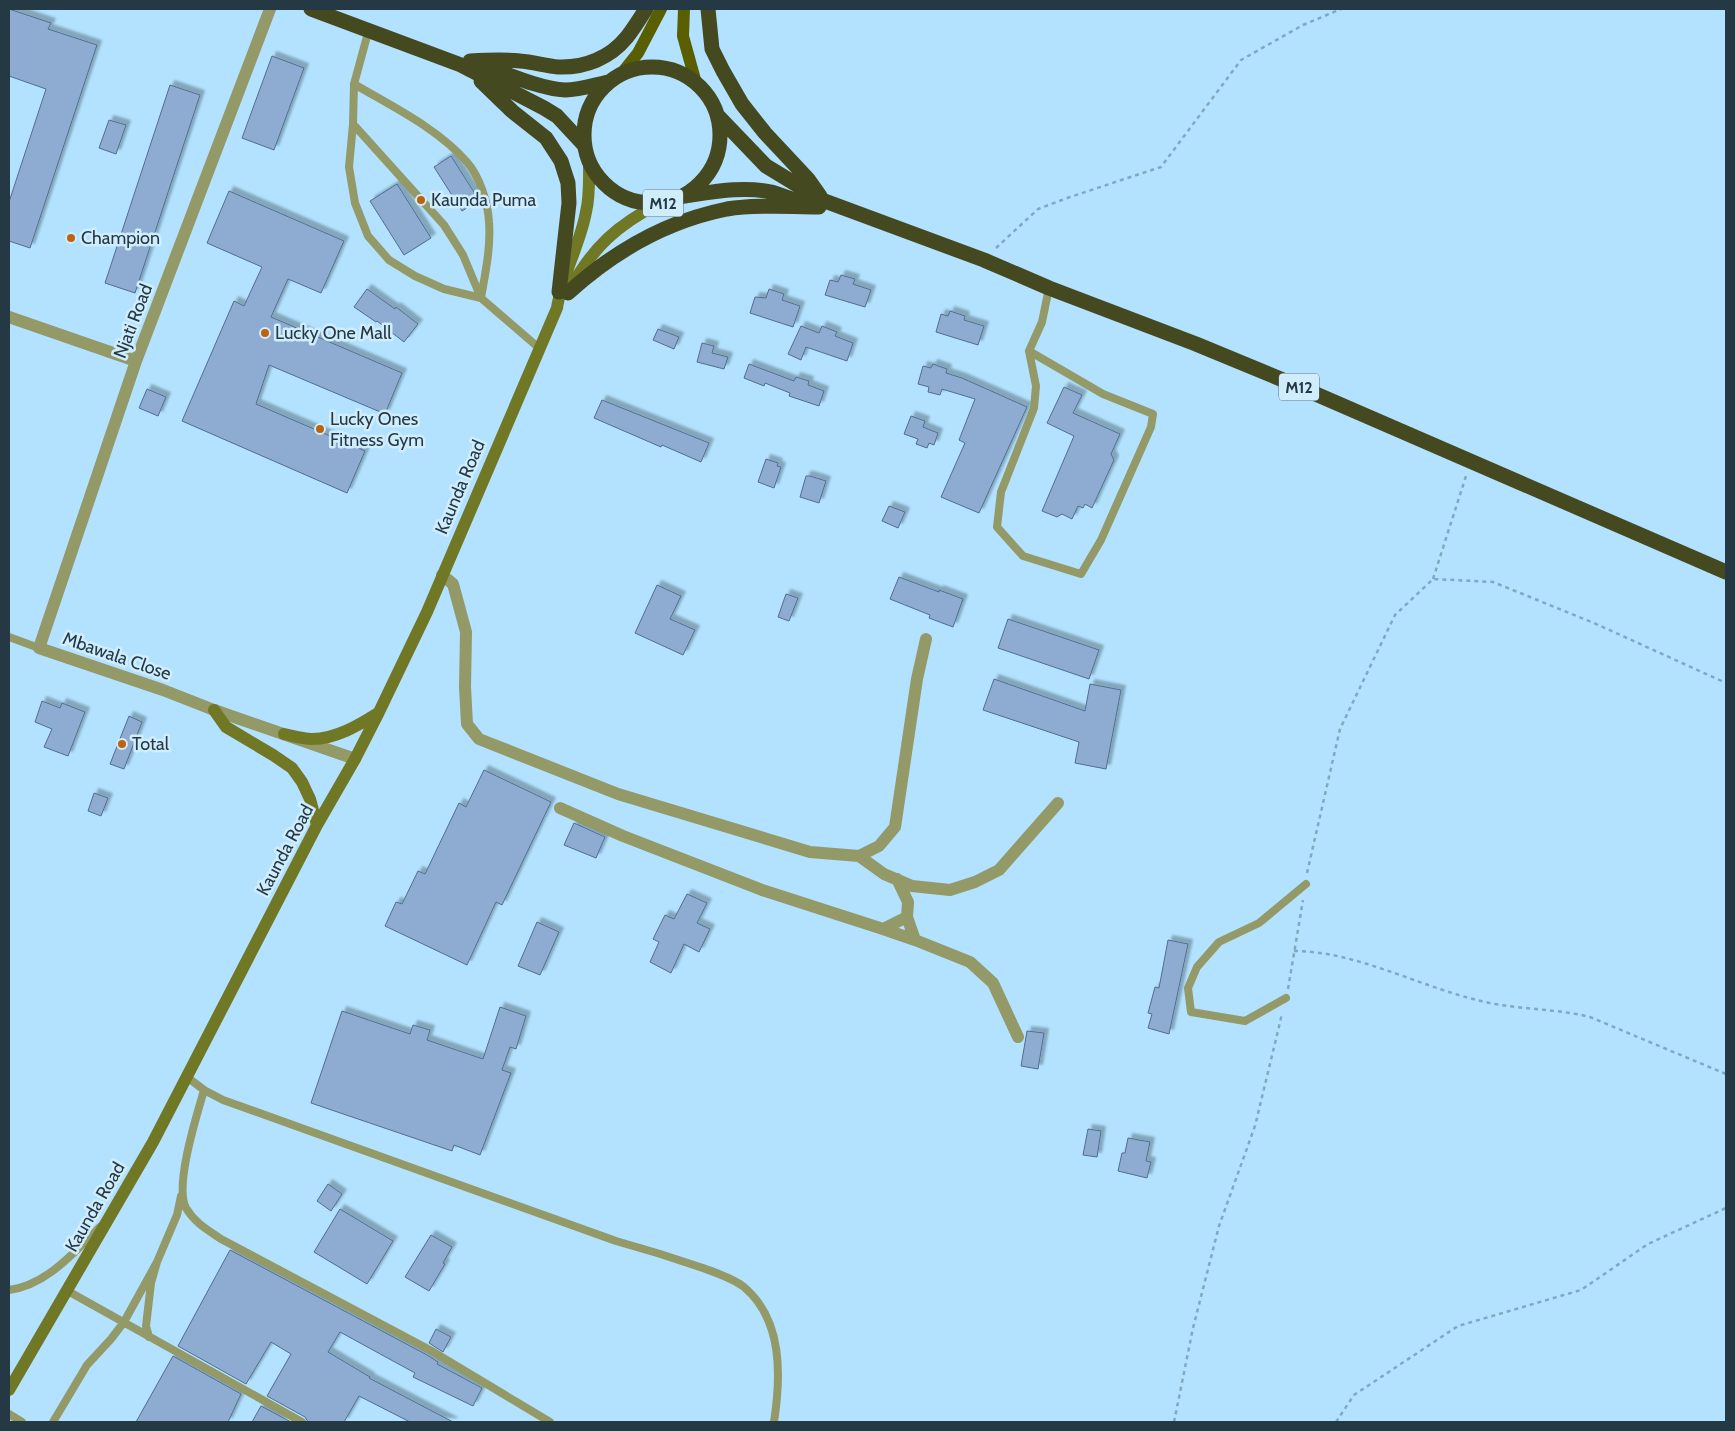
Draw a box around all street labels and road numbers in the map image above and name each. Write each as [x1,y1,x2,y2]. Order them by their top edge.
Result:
road number: M12 [643,190,683,217]
street label: Njati Road [109,281,157,361]
road number: M12 [1279,374,1319,401]
street label: Kaunda Road [430,437,490,537]
street label: Mbawala Close [60,627,174,685]
street label: Kaunda Road [252,801,318,899]
street label: Kaunda Road [60,1158,130,1256]

